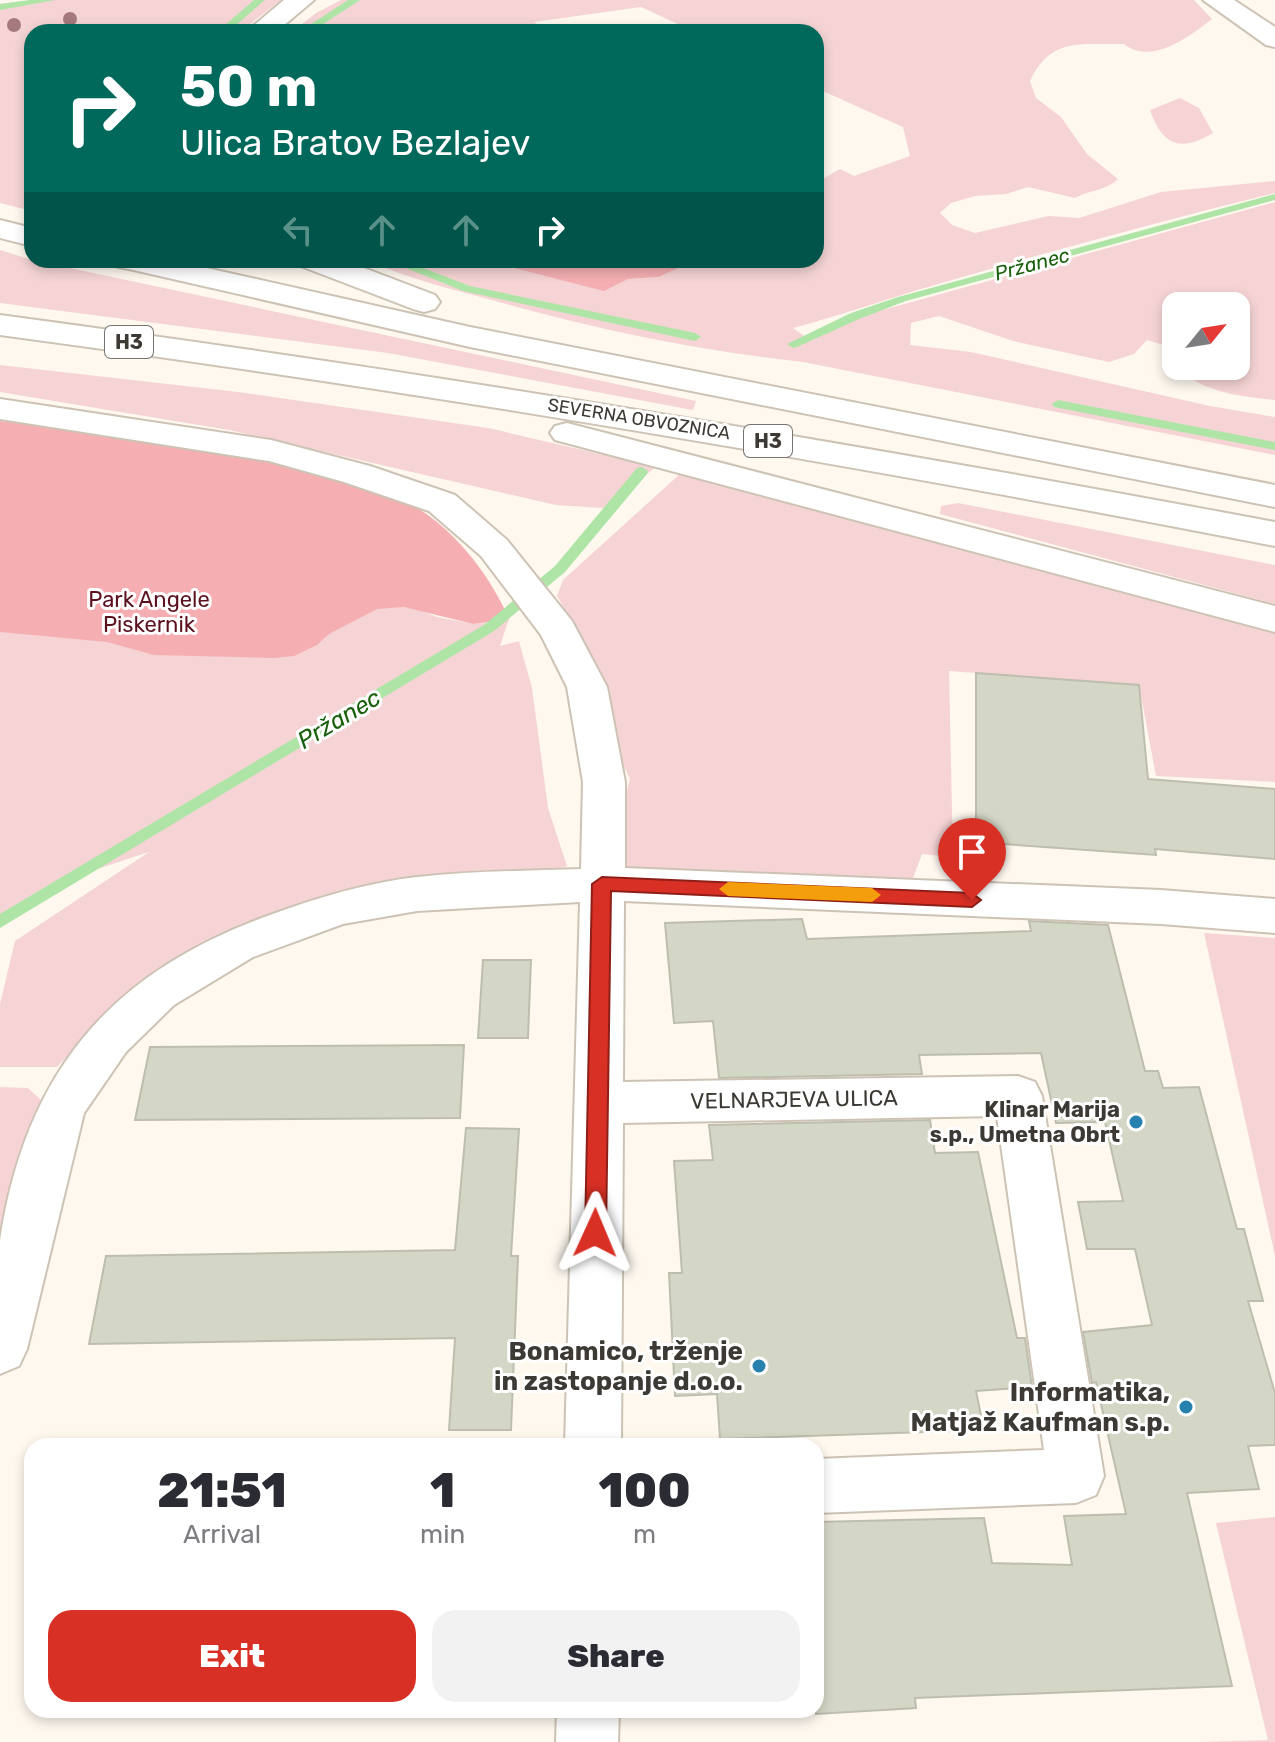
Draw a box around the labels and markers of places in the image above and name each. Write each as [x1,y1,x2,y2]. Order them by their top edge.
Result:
pin [938,818,1006,900]
place label: Klinar Marija s.p., Umetna Obrt [930,1096,1120,1148]
marker: Klinar Marija s.p., Umetna Obrt [1127,1113,1145,1131]
place label: Bonamico, trženje in zastopanje d.o.o. [494,1336,743,1397]
marker: Bonamico, trženje in zastopanje d.o.o. [750,1357,768,1375]
place label: Informatika, Matjaž Kaufman s.p. [911,1377,1170,1438]
marker: Informatika, Matjaž Kaufman s.p. [1177,1398,1195,1416]

